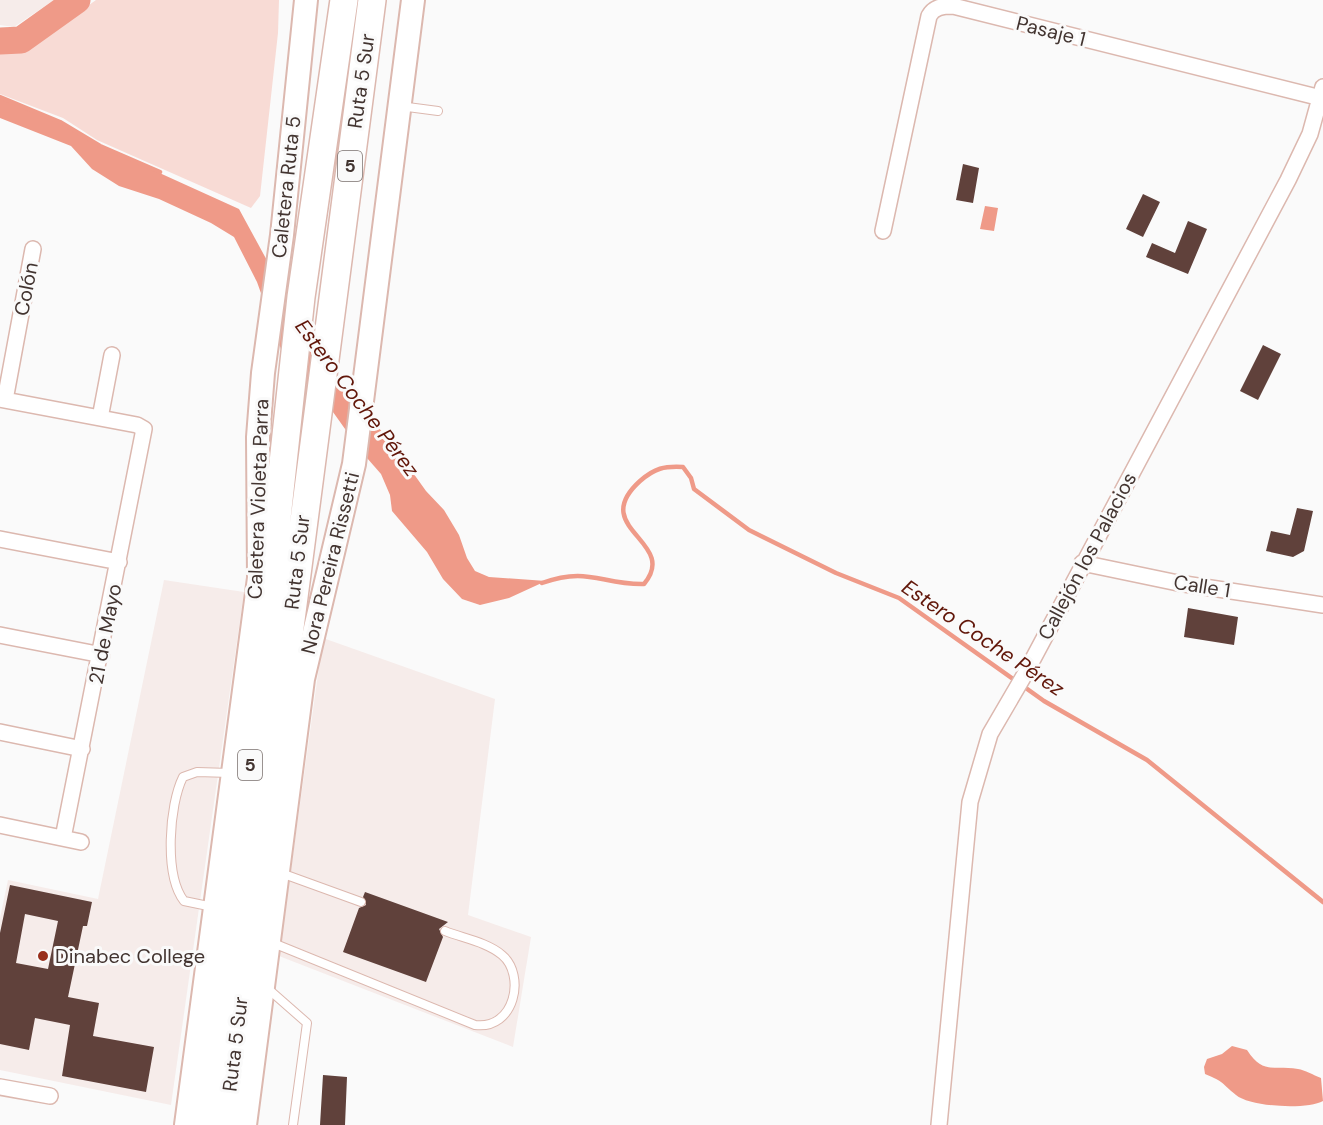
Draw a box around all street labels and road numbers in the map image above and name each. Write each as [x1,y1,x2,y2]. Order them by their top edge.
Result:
street label: Pasaje 1 [1014,10,1088,52]
street label: Ruta 5 Sur [341,32,381,130]
street label: Caletera Ruta 5 [266,115,306,259]
road number: 5 [338,151,362,181]
street label: Colón [8,260,44,318]
street label: Caletera Violeta Parra [242,398,274,600]
street label: Callejón los Palacios [1032,468,1142,644]
street label: Nora Pereira Rissetti [295,469,365,657]
street label: Ruta 5 Sur [278,513,316,611]
street label: Calle 1 [1172,569,1232,603]
street label: 21 de Mayo [83,582,127,686]
road number: 5 [238,750,262,780]
street label: Ruta 5 Sur [216,995,254,1093]

